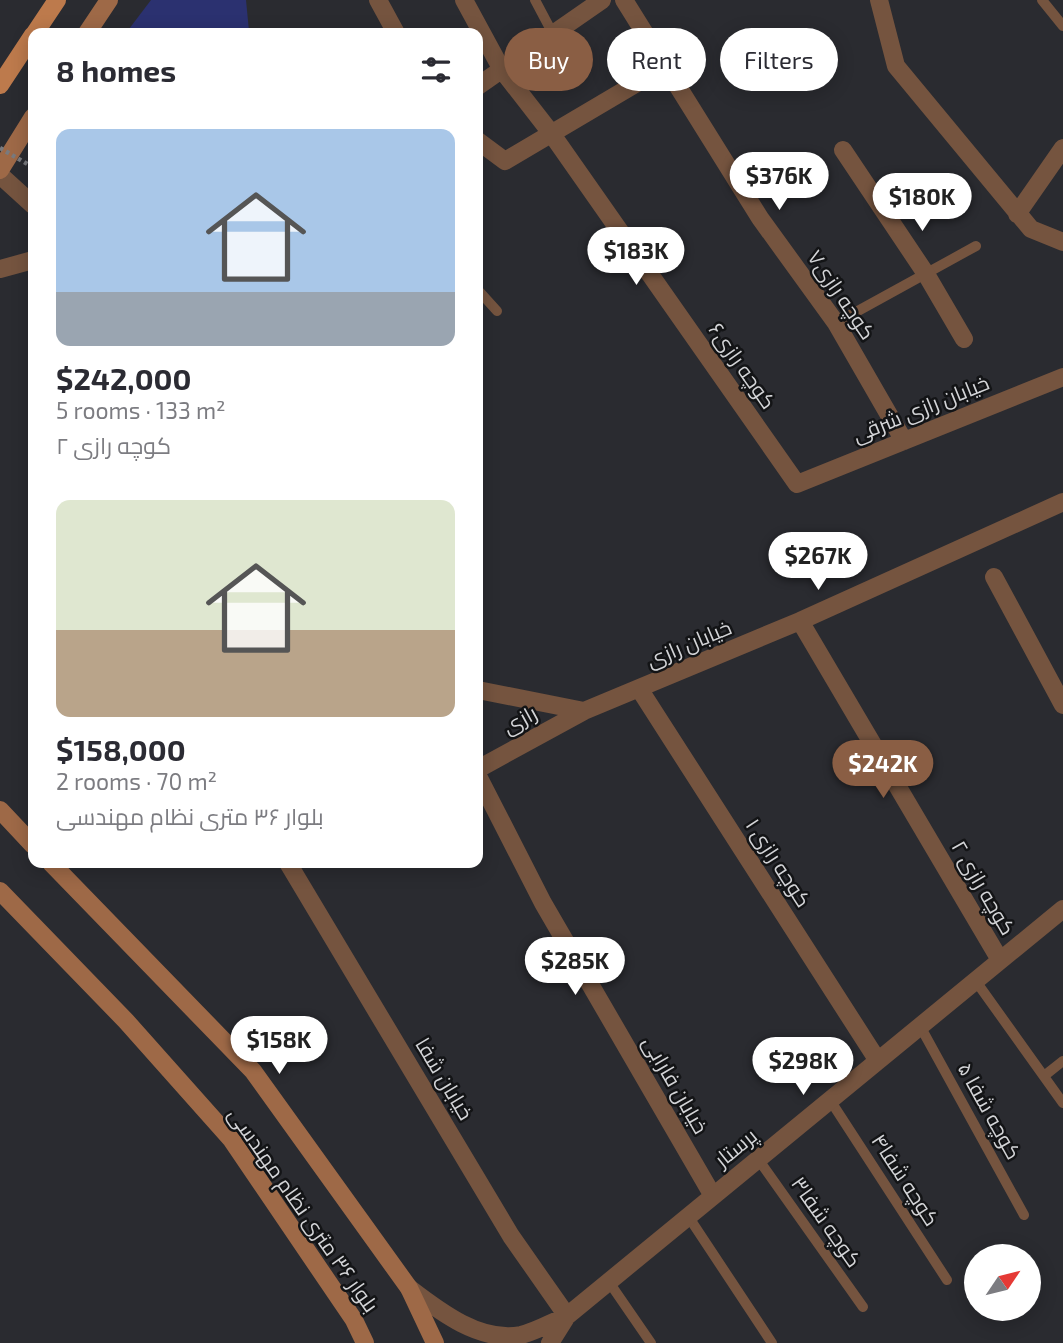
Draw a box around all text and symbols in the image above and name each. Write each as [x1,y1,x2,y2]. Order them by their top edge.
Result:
chip: Buy [504,28,593,91]
chip: Rent [607,28,706,91]
chip: Filters [720,28,838,91]
icon: filters [417,51,455,89]
text: 8 homes [56,52,176,88]
pin: $376K [730,152,828,212]
text: $376K [746,161,812,189]
icon: home [193,174,319,300]
pin: $180K [873,174,971,233]
text: $180K [889,182,955,210]
pin: $183K [587,228,685,287]
text: $183K [603,236,669,264]
street label: کوچه رازی۷ [801,245,881,345]
street label: کوچه رازی۶ [702,317,782,415]
text: $242,000 [56,360,191,396]
street label: خیابان رازی شرقی [848,369,993,448]
text: 5 rooms · 133 m² [56,396,226,424]
text: کوچه رازی ۲ [56,431,171,459]
pin: $267K [769,532,867,592]
text: $267K [785,541,852,569]
icon: home [193,545,319,671]
street label: خیابان رازی [642,614,736,674]
street label: رازی [498,699,542,740]
text: $158,000 [56,731,186,767]
pin: $242K [834,740,932,800]
text: $242K [848,749,918,777]
text: 2 rooms · 70 m² [56,767,217,795]
text: بلوار ۳۶ متری نظام مهندسی [56,802,324,830]
street label: کوچه رازی ۱ [739,813,817,913]
street label: کوچه رازی ۲ [945,836,1021,940]
pin: $285K [526,937,624,997]
text: $285K [541,946,609,974]
pin: $158K [230,1016,328,1076]
text: $158K [247,1025,311,1053]
street label: خیابان فارابی [637,1031,714,1139]
street label: خیابان شفا [409,1033,480,1125]
pin: $298K [754,1038,852,1097]
text: $298K [768,1046,838,1074]
street label: کوچه شفا ۵ [951,1057,1027,1165]
street label: بلوار ۳۶ متری نظام مهندسی [221,1102,385,1318]
street label: پرستار [708,1122,763,1174]
street label: کوچه شفا۴ [865,1128,945,1232]
street label: کوچه شفا۳ [784,1171,868,1273]
north arrow [964,1244,1041,1321]
map controls [964,1244,1041,1321]

